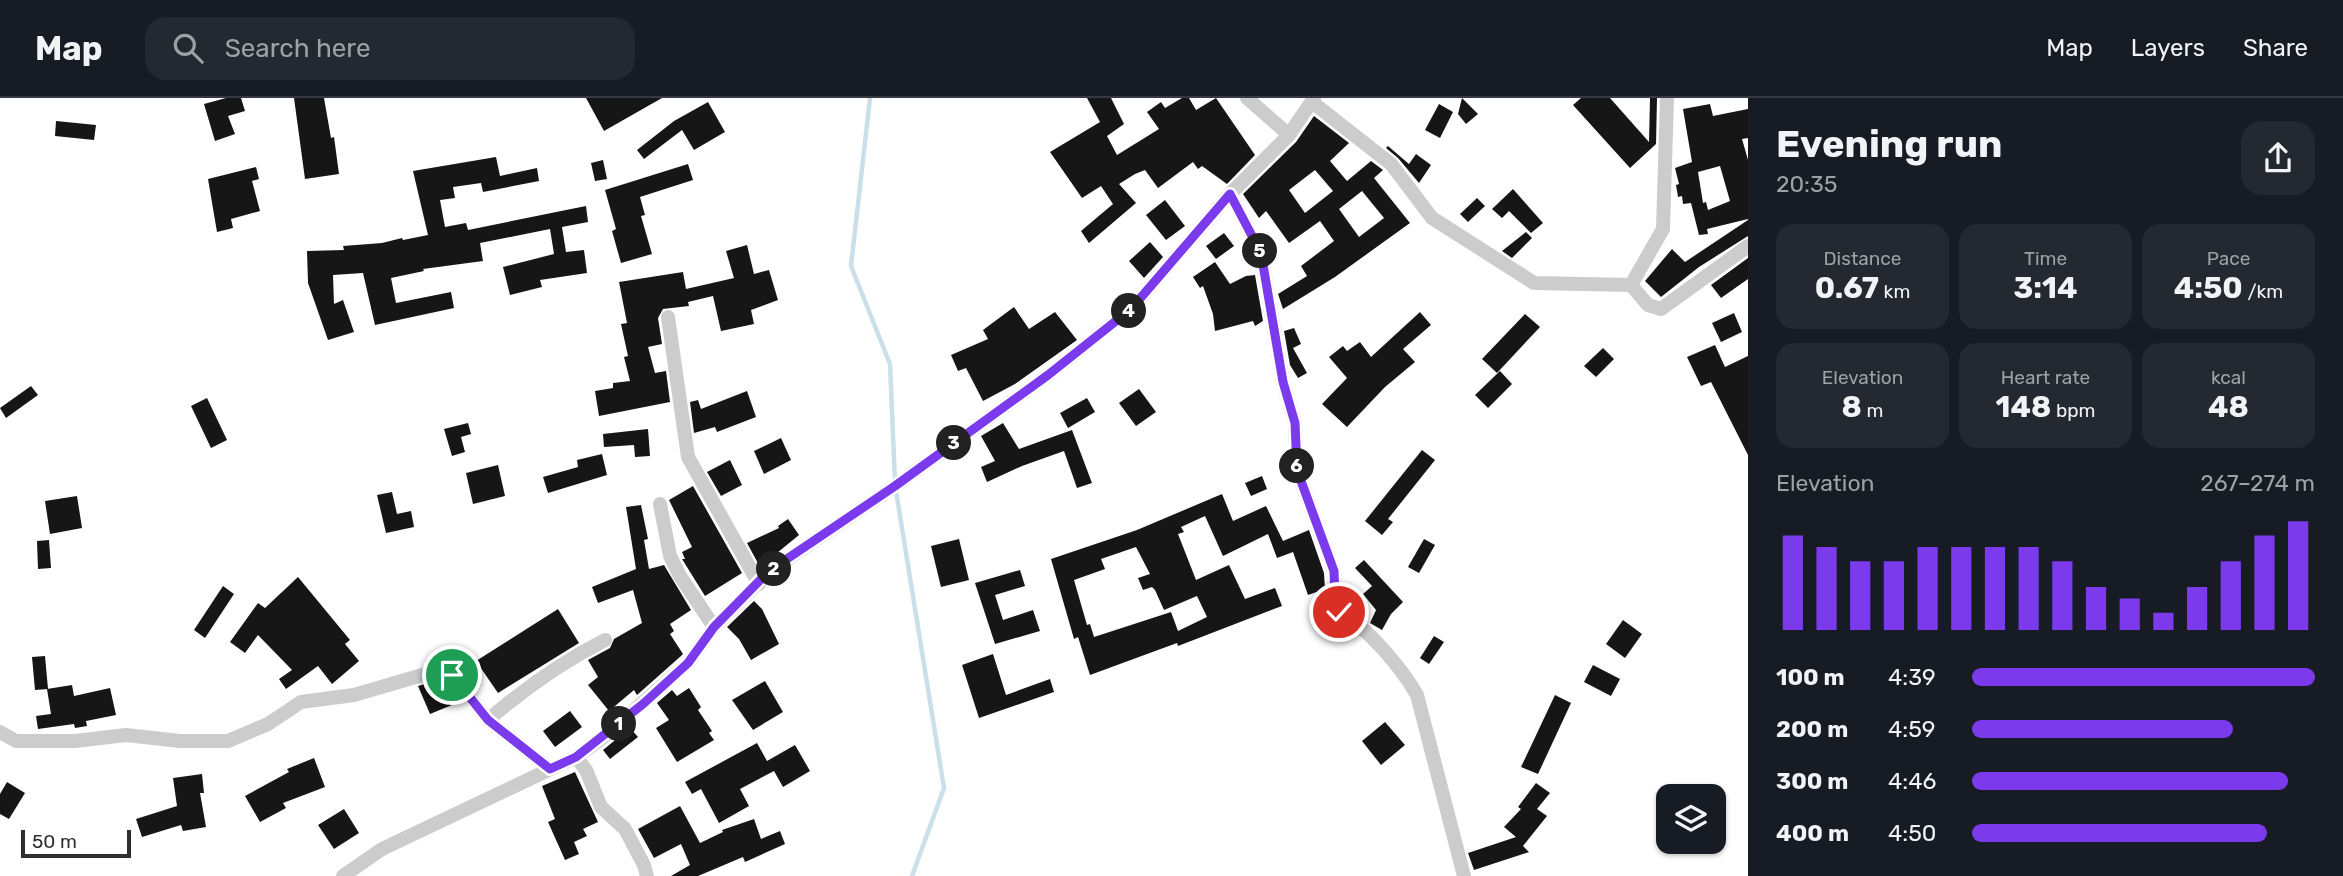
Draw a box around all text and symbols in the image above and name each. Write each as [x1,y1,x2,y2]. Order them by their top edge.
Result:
search box [145,17,635,80]
text: Map [35,29,103,68]
icon: search [169,29,207,67]
text: Search here [225,33,370,64]
text: Map [2046,34,2093,62]
text: Layers [2131,34,2205,62]
text: Share [2243,34,2308,62]
text: Evening run [1776,121,2002,167]
button: share [2241,121,2315,195]
text: 20:35 [1776,170,1837,198]
pin: 5 [1242,234,1278,268]
text: 5 [1253,239,1266,262]
text: Distance [1824,247,1901,270]
text: Time [2024,247,2067,270]
text: Pace [2207,247,2250,270]
text: 0.67 [1815,270,1879,306]
text: 3:14 [2014,270,2077,306]
text: 4:50 [2174,270,2243,306]
text: km [1879,280,1910,303]
text: /km [2243,280,2283,303]
pin: 4 [1112,294,1146,328]
text: 4 [1122,299,1135,322]
text: Elevation [1822,366,1903,389]
text: Heart rate [2001,366,2090,389]
text: kcal [2211,366,2246,389]
text: 8 [1842,389,1862,425]
text: 148 [1996,389,2051,425]
text: 48 [2208,389,2249,425]
text: m [1862,399,1883,422]
text: bpm [2051,399,2095,422]
pin: 3 [936,426,972,460]
text: 3 [947,431,960,454]
pin: 6 [1280,448,1314,484]
text: 6 [1290,454,1303,477]
text: Elevation [1776,469,1875,497]
text: 267–274 m [2200,469,2315,497]
pin: 2 [756,552,792,587]
text: 2 [767,557,780,580]
pin [1309,582,1369,642]
icon: check [1320,593,1358,631]
pin [422,645,482,705]
icon: arrive [433,656,471,694]
text: 100 m [1776,663,1845,691]
text: 4:39 [1888,663,1936,691]
pin: 1 [602,706,636,742]
text: 1 [614,712,623,735]
text: 200 m [1776,715,1848,743]
text: 4:59 [1888,715,1935,743]
text: 300 m [1776,767,1848,795]
text: 4:46 [1888,767,1936,795]
map controls [1656,784,1726,854]
button: layers [1656,784,1726,854]
text: 400 m [1776,819,1849,847]
text: 4:50 [1888,819,1936,847]
scale bar [21,827,131,859]
text: 50 m [32,830,77,853]

